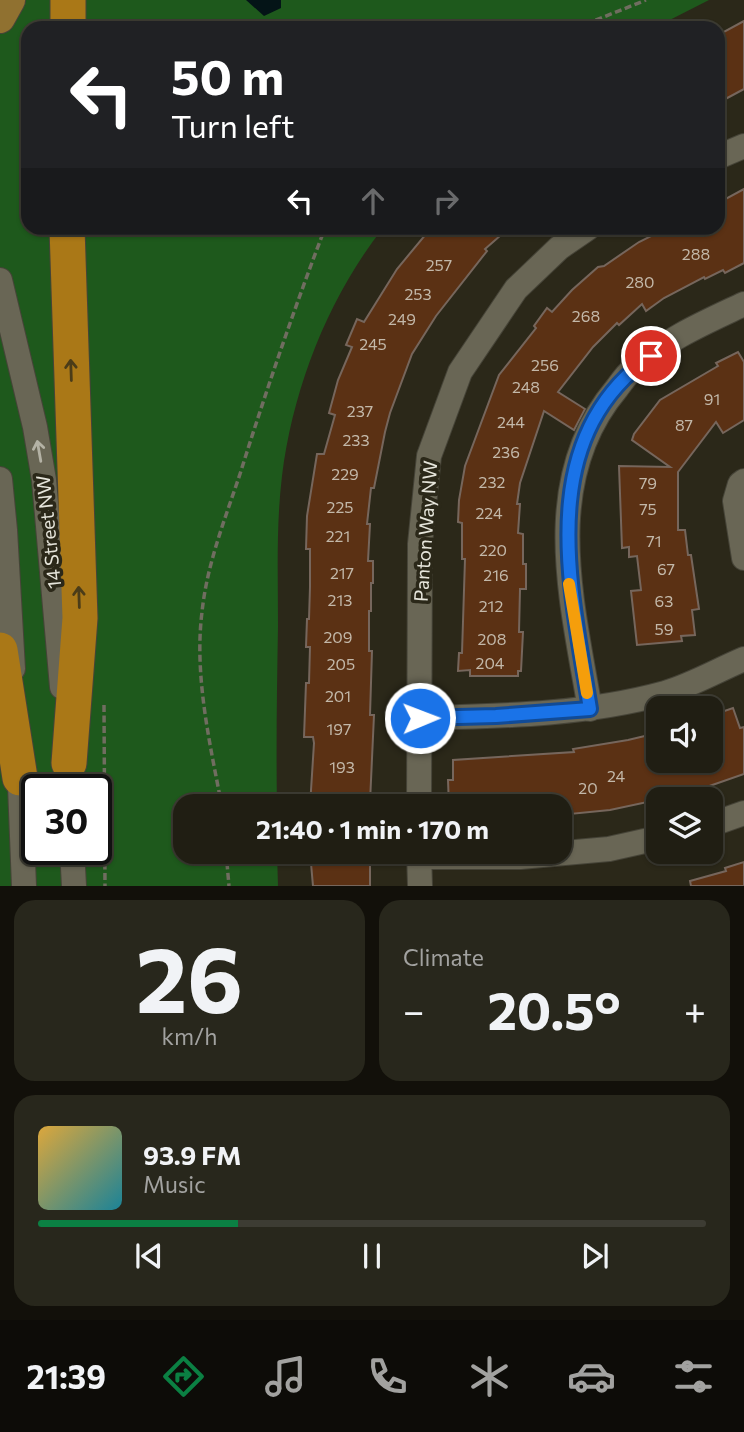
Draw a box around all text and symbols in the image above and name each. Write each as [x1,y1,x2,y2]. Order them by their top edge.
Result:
text: 50 m [171,45,284,105]
icon: left [56,49,147,140]
text: Turn left [171,105,295,145]
icon: left [281,182,319,220]
icon: ahead [354,182,392,220]
icon: right [427,182,465,220]
house number: 288 [682,244,710,263]
house number: 257 [426,255,452,274]
house number: 280 [626,272,654,291]
house number: 253 [404,284,432,303]
house number: 268 [572,306,600,325]
house number: 249 [388,309,416,328]
pin [621,326,681,386]
house number: 245 [359,334,387,353]
icon: arrive [632,337,670,375]
house number: 256 [531,355,559,374]
one-way arrow [64,359,77,382]
house number: 248 [512,377,540,396]
house number: 91 [704,389,720,408]
house number: 237 [347,401,373,420]
house number: 244 [497,412,525,431]
house number: 87 [675,415,693,434]
house number: 233 [342,430,370,449]
one-way arrow [32,440,45,463]
house number: 236 [492,442,520,461]
street label: Panton Way NW [409,460,441,602]
house number: 229 [331,464,359,483]
house number: 232 [479,472,506,491]
house number: 79 [639,473,657,492]
street label: 14 Street NW [31,474,65,590]
house number: 225 [327,497,353,516]
house number: 75 [639,499,657,518]
house number: 224 [475,503,503,522]
house number: 221 [326,526,350,545]
house number: 71 [646,531,662,550]
house number: 220 [479,540,507,559]
house number: 67 [657,559,675,578]
house number: 217 [330,563,354,582]
house number: 216 [483,565,509,584]
one-way arrow [72,586,85,609]
house number: 213 [328,590,352,609]
house number: 63 [655,591,673,610]
house number: 212 [479,596,503,615]
house number: 59 [655,619,673,638]
house number: 209 [324,627,352,646]
house number: 208 [478,629,506,648]
house number: 204 [476,653,505,672]
house number: 205 [327,654,355,673]
position arrow [383,681,457,755]
house number: 201 [325,686,351,705]
map controls [646,696,723,864]
button: sound [646,696,723,773]
house number: 197 [327,719,351,738]
house number: 193 [329,757,355,776]
house number: 24 [607,766,625,785]
speed limit sign: 30 [21,774,112,865]
house number: 20 [578,778,598,797]
button: layers [646,787,723,864]
text: 21:40 · 1 min · 170 m [256,813,489,844]
text: 26 [136,920,243,1032]
text: Climate [403,943,484,971]
text: 20.5° [487,977,621,1041]
text: − [403,986,425,1033]
text: + [684,986,706,1033]
text: km/h [162,1022,217,1050]
text: 93.9 FM [143,1139,241,1170]
text: Music [143,1170,206,1198]
icon: previous [130,1237,168,1275]
icon: pause [353,1237,391,1275]
icon: next [576,1237,614,1275]
icon: directions [159,1352,208,1401]
icon: music [261,1352,310,1401]
icon: phone [363,1352,412,1401]
icon: climate [465,1352,514,1401]
icon: car [567,1352,616,1401]
icon: filters [669,1352,718,1401]
text: 21:39 [26,1356,106,1396]

